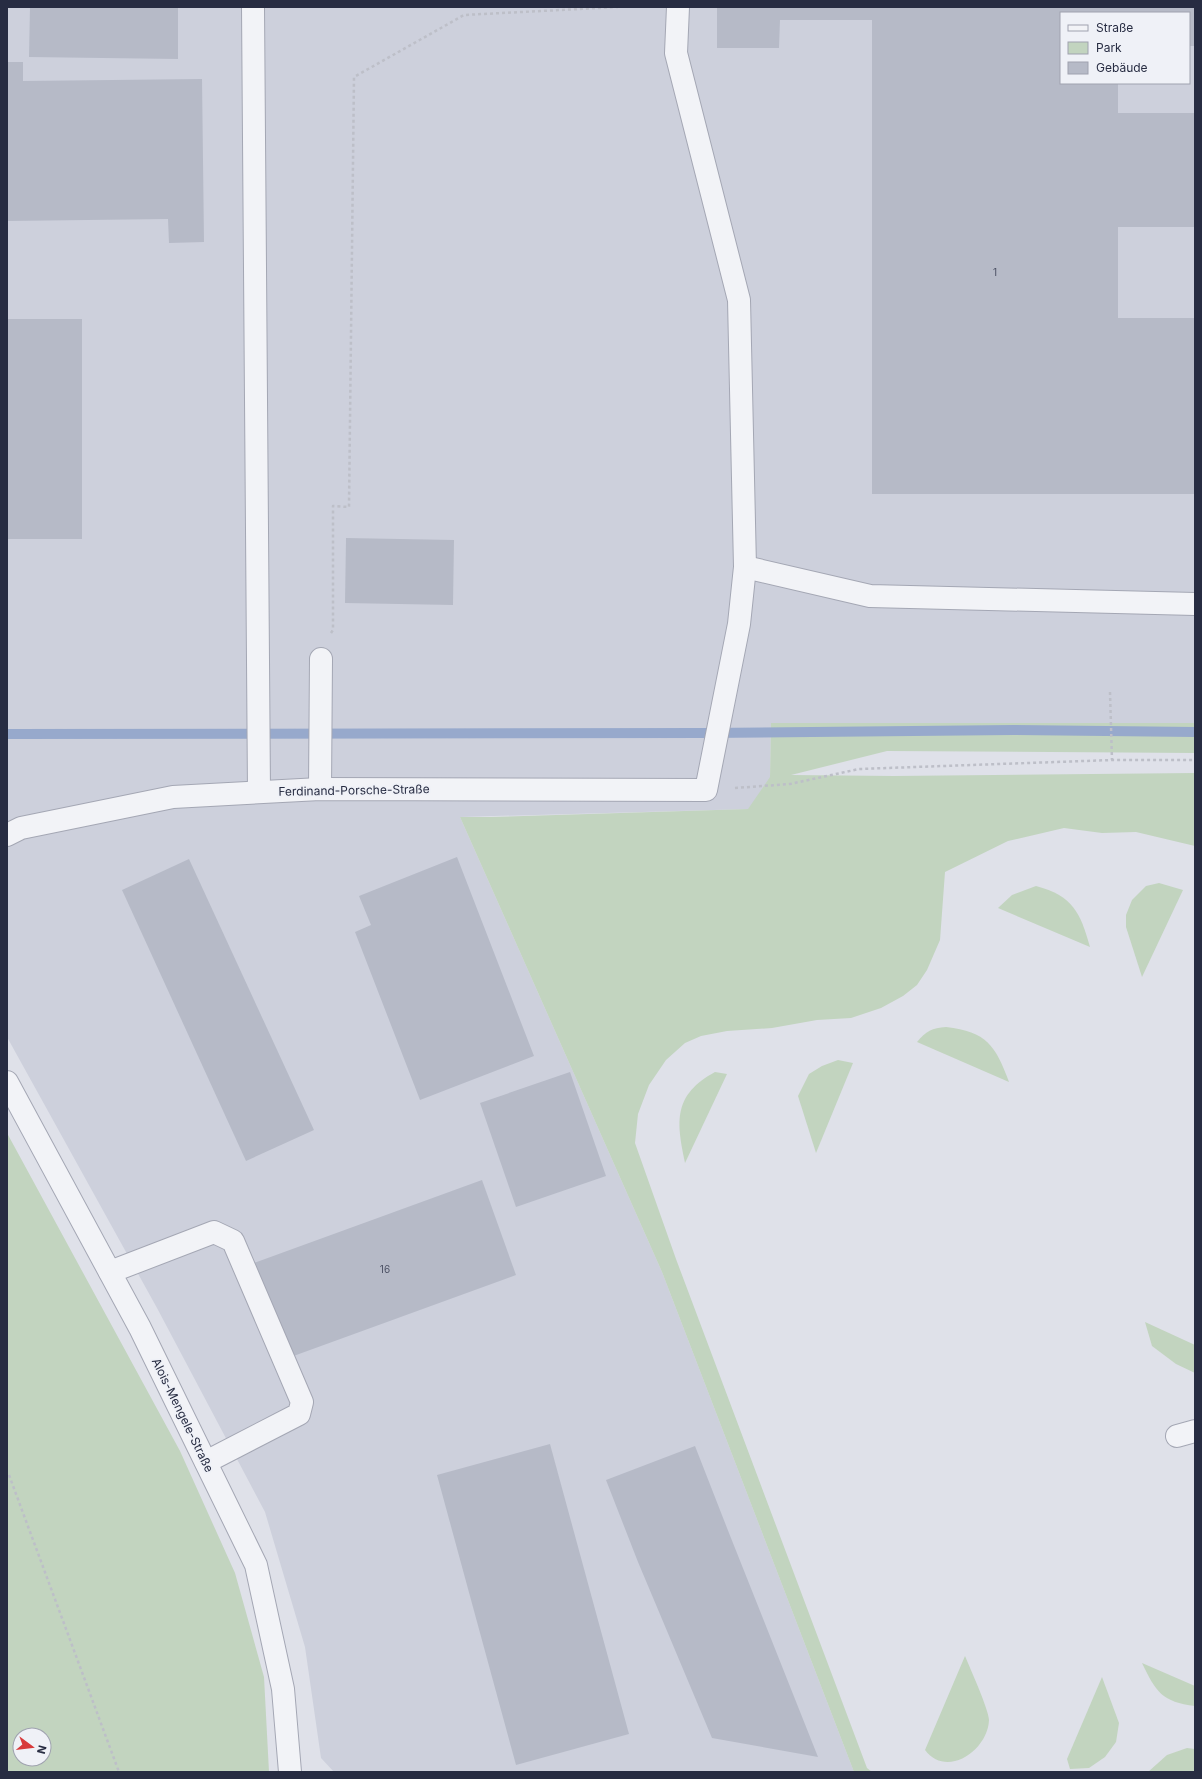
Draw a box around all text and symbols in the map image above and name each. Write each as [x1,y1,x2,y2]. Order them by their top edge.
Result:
legend [1060,12,1190,84]
text: Straße [1096,20,1133,35]
text: Park [1096,40,1122,55]
text: Gebäude [1096,60,1148,75]
house number: 1 [993,266,997,278]
street label: Ferdinand-Porsche-Straße [278,781,430,799]
house number: 16 [380,1263,390,1275]
street label: Alois-Mengele-Straße [149,1355,217,1475]
north arrow [12,1727,52,1767]
text: N [34,1744,50,1755]

